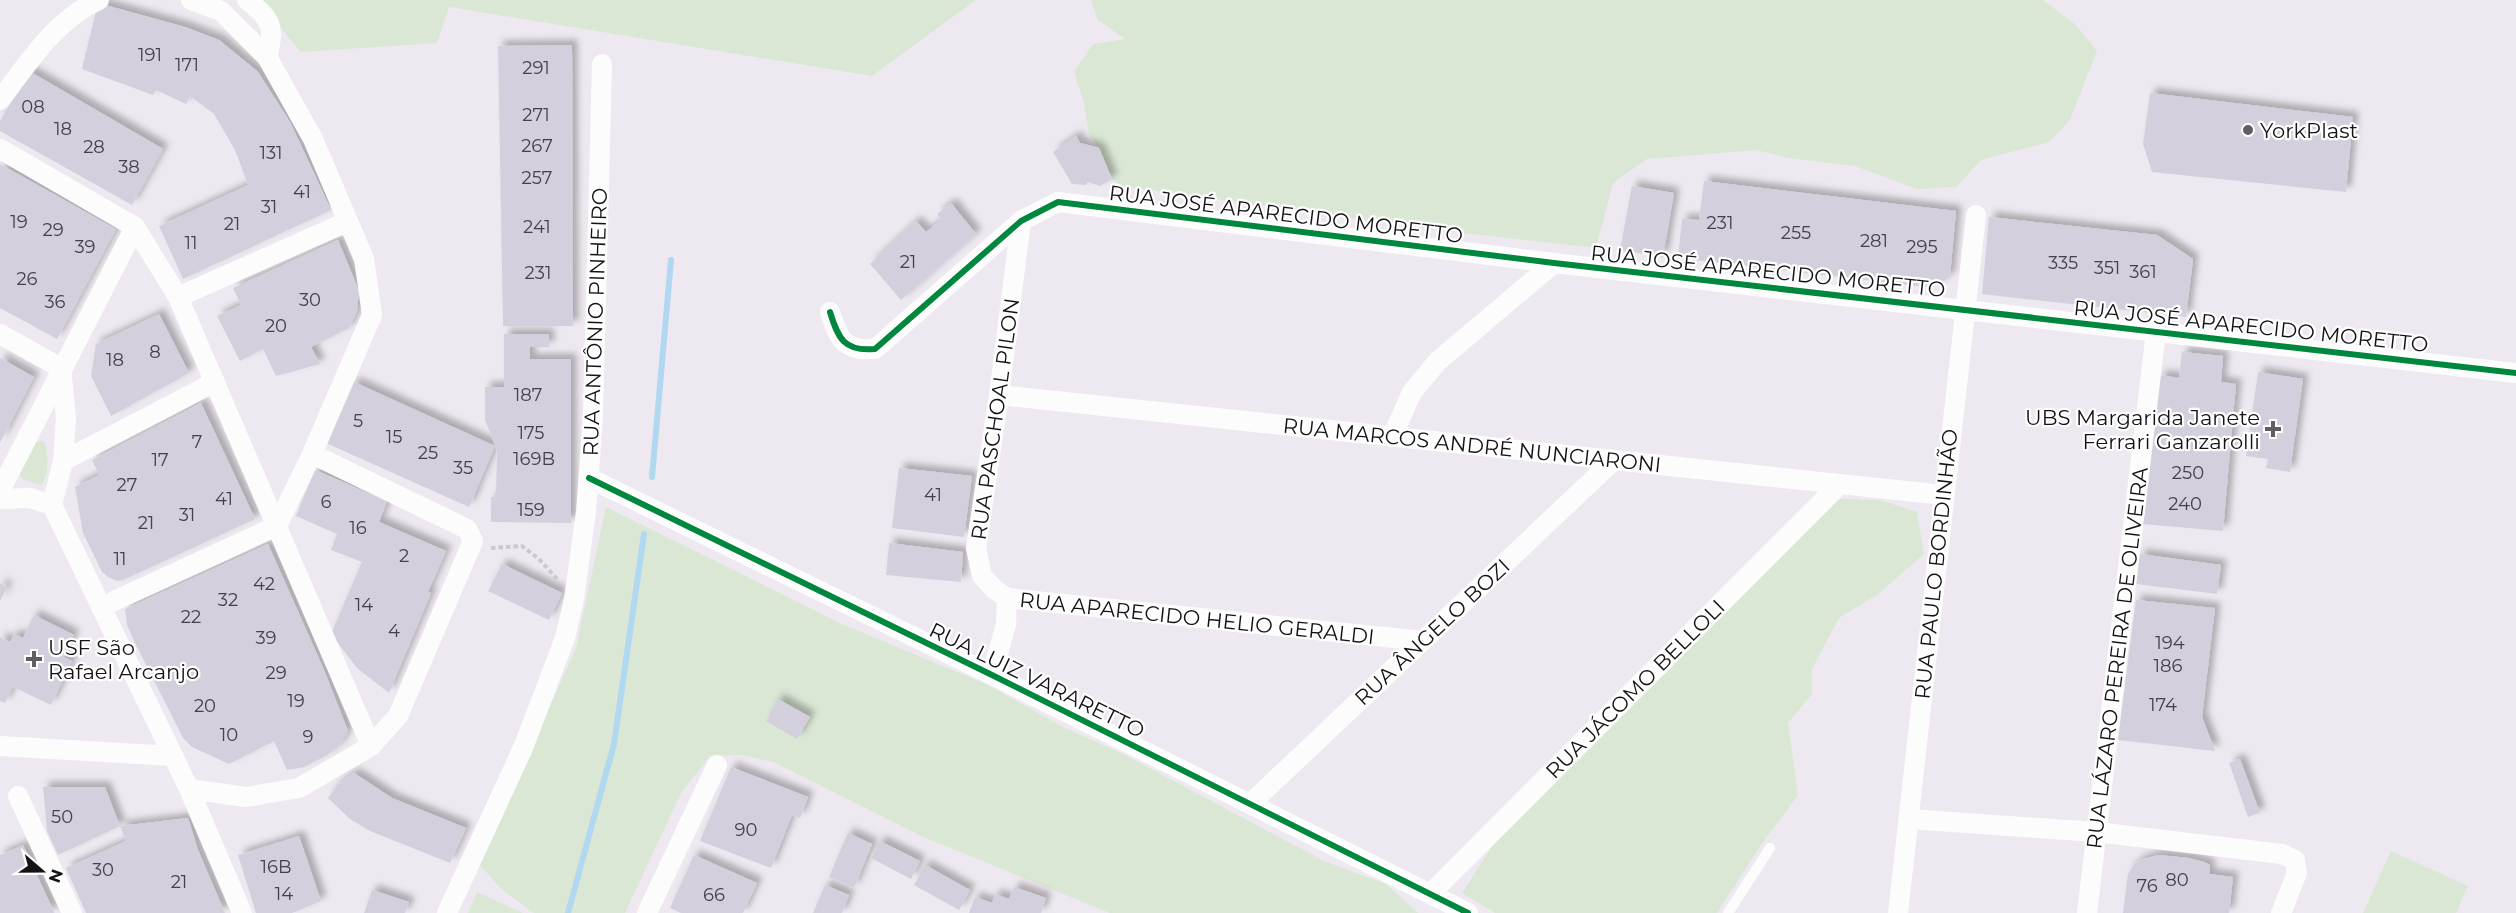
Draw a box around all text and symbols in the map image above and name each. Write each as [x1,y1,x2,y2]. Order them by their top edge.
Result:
house number: 191 [138,44,162,66]
house number: 171 [175,54,199,76]
house number: 291 [522,57,550,79]
house number: 08 [21,96,45,118]
house number: 271 [522,104,550,126]
house number: 18 [54,118,72,140]
place label: YorkPlast [2260,118,2358,143]
marker: YorkPlast [2241,123,2255,137]
house number: 267 [521,135,553,157]
house number: 28 [83,136,105,158]
house number: 131 [259,142,283,164]
house number: 38 [118,156,140,178]
house number: 257 [522,167,552,189]
street label: RUA JOSÉ APARECIDO MORETTO [1108,180,1464,248]
house number: 41 [293,181,311,203]
street label: RUA ANTÔNIO PINHEIRO [578,187,612,457]
house number: 31 [261,196,277,218]
house number: 19 [10,211,28,233]
house number: 231 [1707,212,1733,234]
house number: 21 [224,213,240,235]
house number: 241 [523,216,551,238]
house number: 29 [42,219,64,241]
house number: 255 [1781,222,1811,244]
house number: 281 [1860,230,1888,252]
house number: 11 [185,232,198,254]
house number: 39 [74,236,96,258]
house number: 295 [1906,236,1938,258]
street label: RUA JOSÉ APARECIDO MORETTO [1589,240,1947,302]
house number: 21 [900,251,916,273]
house number: 335 [2048,252,2078,274]
house number: 351 [2094,257,2120,279]
house number: 361 [2129,261,2157,283]
house number: 231 [525,262,551,284]
house number: 26 [16,268,38,290]
house number: 30 [299,289,321,311]
house number: 36 [44,291,66,313]
street label: RUA JOSÉ APARECIDO MORETTO [2072,295,2430,357]
street label: RUA PASCHOAL PILON [966,296,1024,542]
house number: 20 [265,315,287,337]
house number: 8 [149,341,161,363]
house number: 18 [106,349,124,371]
house number: 187 [514,384,542,406]
place label: UBS Margarida Janete Ferrari Ganzarolli [2025,405,2260,454]
house number: 5 [353,410,363,432]
street label: RUA MARCOS ANDRÉ NUNCIARONI [1282,413,1662,477]
marker: UBS Margarida Janete Ferrari Ganzarolli [2264,420,2282,438]
house number: 175 [518,422,544,444]
house number: 15 [386,426,402,448]
street label: RUA PAULO BORDINHÃO [1909,428,1963,700]
house number: 7 [192,431,202,453]
house number: 25 [418,442,438,464]
house number: 169B [513,448,555,470]
house number: 17 [151,449,169,471]
house number: 35 [453,457,473,479]
house number: 250 [2172,462,2204,484]
street label: RUA LÁZARO PEREIRA DE OLIVEIRA [2081,465,2153,850]
house number: 27 [117,474,137,496]
house number: 41 [924,484,942,506]
house number: 41 [215,488,233,510]
house number: 6 [321,491,332,513]
house number: 240 [2168,493,2202,515]
house number: 159 [517,499,545,521]
house number: 31 [179,504,195,526]
house number: 21 [138,512,154,534]
house number: 16 [349,517,367,539]
house number: 2 [399,545,409,567]
house number: 11 [114,548,127,570]
street label: RUA ÂNGELO BOZI [1349,554,1515,710]
house number: 42 [253,573,275,595]
street label: RUA APARECIDO HELIO GERALDI [1018,587,1376,649]
house number: 32 [218,589,238,611]
house number: 14 [355,594,373,616]
street label: RUA JÁCOMO BELLOLI [1540,594,1730,784]
house number: 22 [181,606,201,628]
street label: RUA LUIZ VARARETTO [925,617,1149,743]
house number: 4 [388,620,400,642]
house number: 39 [255,627,277,649]
house number: 194 [2155,632,2185,654]
place label: USF São Rafael Arcanjo [48,635,199,684]
marker: USF São Rafael Arcanjo [25,650,43,668]
house number: 186 [2154,655,2183,677]
house number: 29 [265,662,287,684]
house number: 19 [287,690,305,712]
house number: 174 [2149,694,2177,716]
house number: 20 [194,695,216,717]
house number: 10 [220,724,238,746]
house number: 9 [303,726,314,748]
house number: 50 [51,806,73,828]
house number: 90 [735,819,757,841]
north arrow [12,841,72,901]
house number: 16B [260,856,292,878]
house number: 30 [92,859,114,881]
text: N [44,867,67,885]
house number: 80 [2165,869,2189,891]
house number: 21 [171,871,187,893]
house number: 76 [2136,875,2158,897]
house number: 14 [275,883,293,905]
house number: 66 [703,884,725,906]

